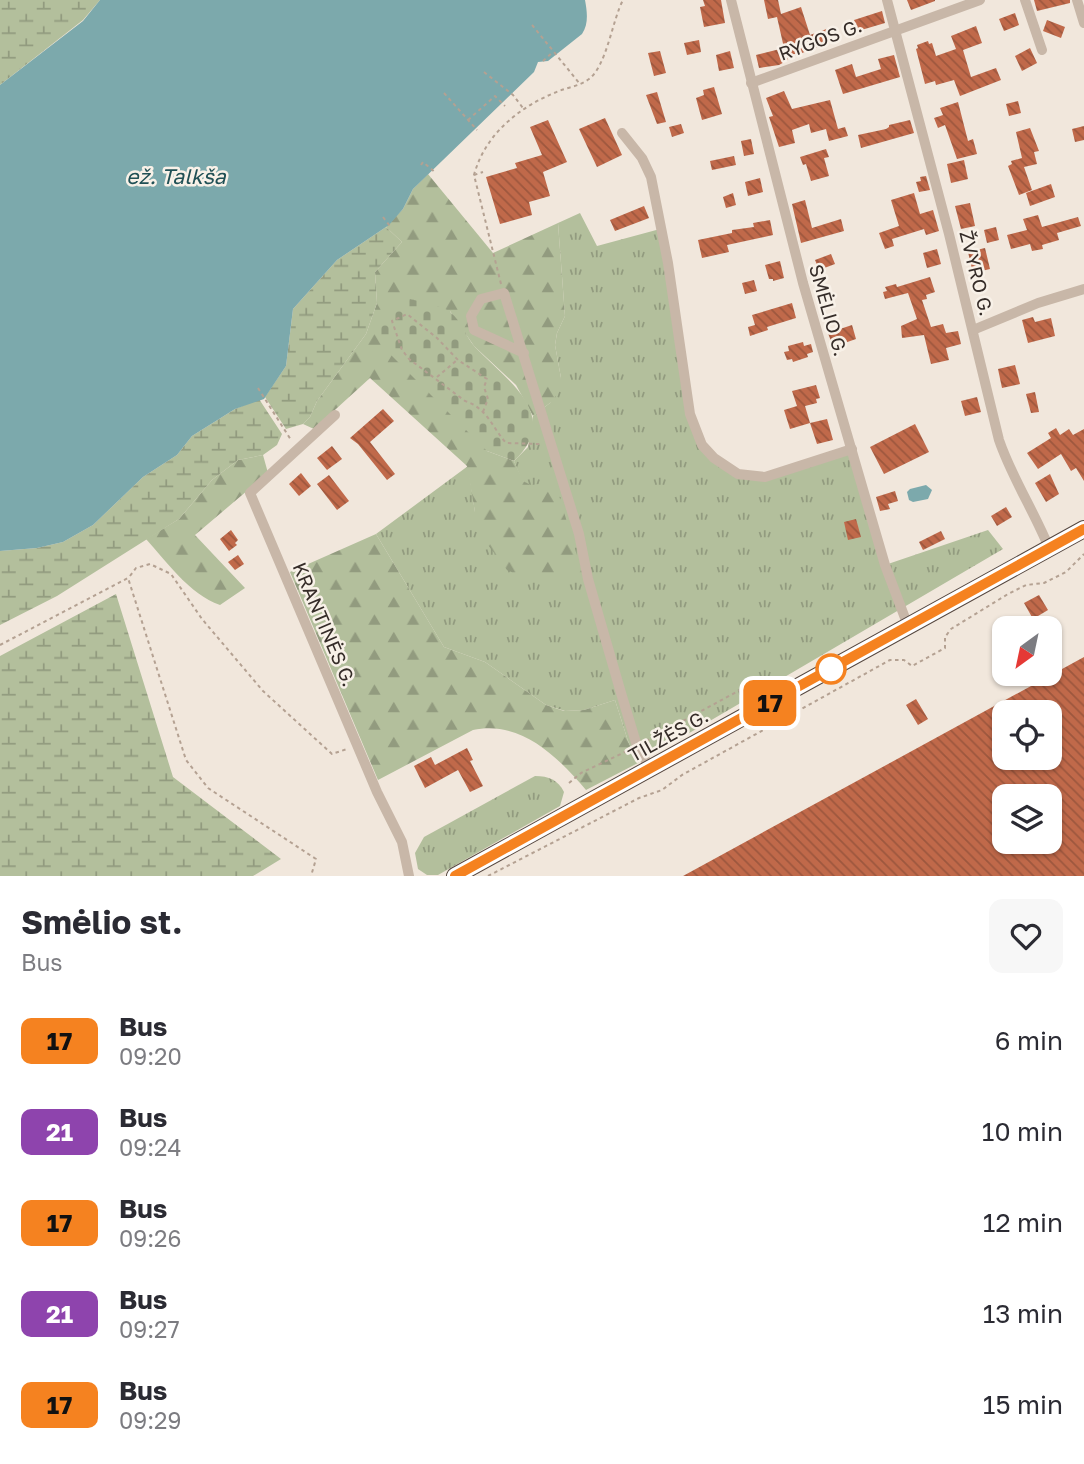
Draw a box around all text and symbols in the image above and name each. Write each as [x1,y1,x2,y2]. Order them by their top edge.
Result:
street label: RYGOS G. [775,13,865,65]
water label: ež. Talkša [126,163,227,189]
street label: ŽVYRO G. [955,228,999,318]
street label: SMĖLIO G. [805,261,853,359]
street label: KRANTINĖS G. [289,558,361,690]
north arrow [992,616,1062,686]
map controls [992,616,1062,854]
unlabelled marker [816,654,846,684]
line badge: 17 [738,680,802,726]
text: 17 [757,688,783,717]
button: locate [992,700,1062,770]
street label: TILŽĖS G. [624,704,712,766]
button: layers [992,784,1062,854]
button: heart [989,899,1063,973]
text: Smėlio st. [21,902,183,941]
text: Bus [21,948,63,976]
text: Bus [119,1011,167,1042]
text: 6 min [995,1025,1063,1056]
text: 17 [47,1026,72,1055]
text: 09:20 [119,1042,182,1070]
text: Bus [119,1102,167,1133]
text: 10 min [982,1116,1063,1147]
text: 21 [46,1117,73,1146]
text: 09:24 [119,1133,181,1161]
text: Bus [119,1193,167,1224]
text: 12 min [983,1207,1063,1238]
text: 17 [47,1208,72,1237]
text: 09:26 [119,1224,181,1252]
text: Bus [119,1284,167,1315]
text: 13 min [983,1298,1063,1329]
text: 21 [46,1299,73,1328]
text: 09:27 [119,1315,180,1343]
text: Bus [119,1375,167,1406]
text: 15 min [983,1389,1063,1420]
text: 17 [47,1390,72,1419]
text: 09:29 [119,1406,181,1434]

